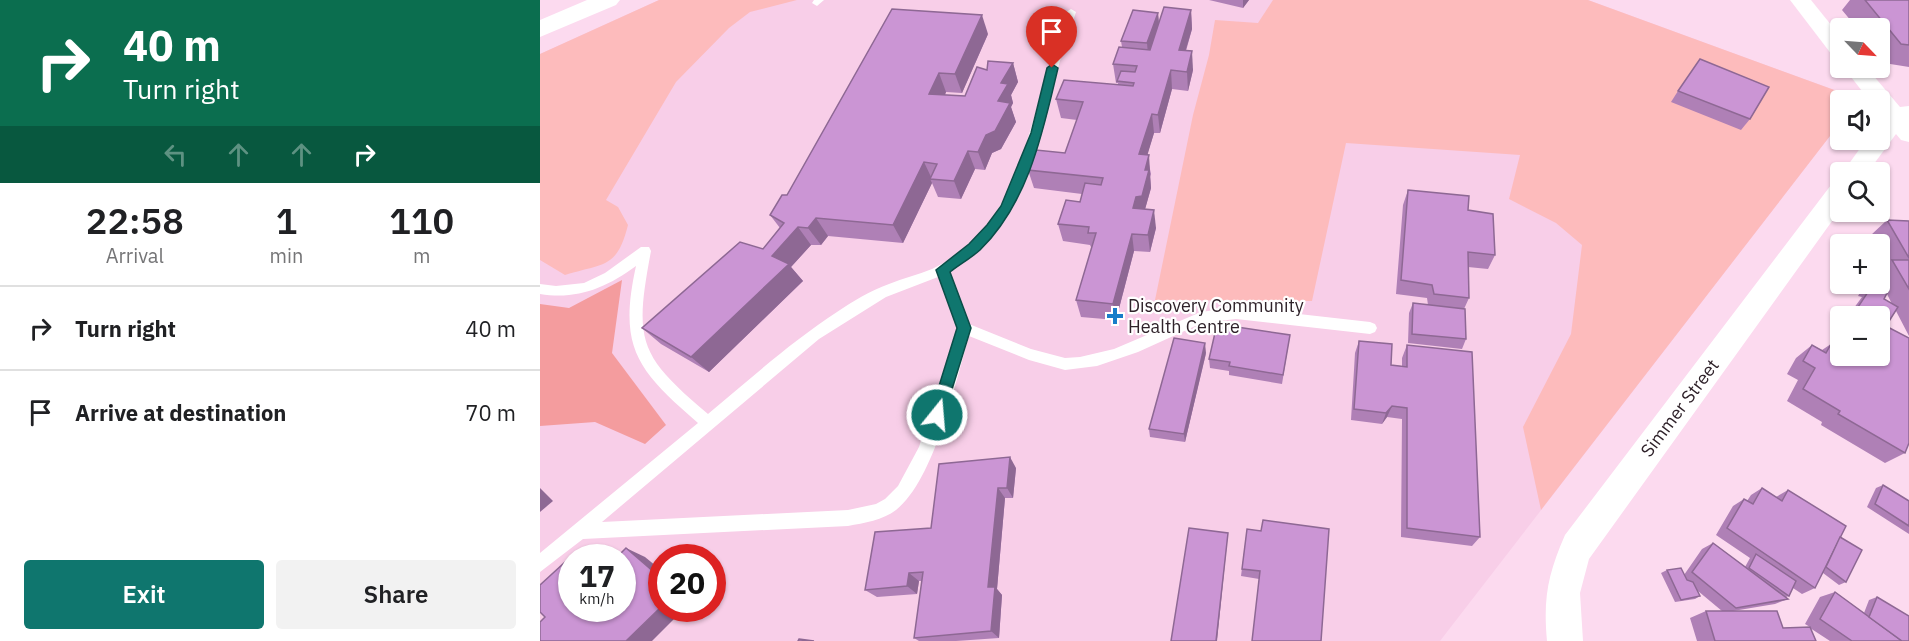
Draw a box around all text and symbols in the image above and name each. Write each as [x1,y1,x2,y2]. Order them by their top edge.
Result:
pin [1026,6,1077,68]
icon: arrive [1035,15,1068,48]
text: 40 m [123,18,221,73]
north arrow [1830,18,1890,78]
map controls [1830,18,1890,366]
icon: right [24,24,102,102]
text: Turn right [123,71,240,106]
button: sound [1830,90,1890,150]
icon: left [159,138,192,171]
icon: ahead [222,138,255,171]
icon: ahead [285,138,318,171]
icon: right [348,138,381,171]
button: search [1830,162,1890,222]
text: 22:58 [86,197,184,244]
text: 1 [276,197,297,244]
text: 110 [389,197,454,244]
button: + [1830,234,1890,294]
text: Arrival [106,242,164,269]
text: min [270,242,303,269]
text: m [413,242,430,269]
place label: Discovery Community Health Centre [1128,294,1304,338]
button: − [1830,306,1890,366]
marker: Discovery Community Health Centre [1106,307,1124,325]
icon: right [24,312,57,345]
text: Turn right [75,314,176,343]
text: 40 m [465,314,516,343]
street label: Simmer Street [1635,354,1724,461]
position arrow [905,383,969,447]
icon: arrive [24,396,57,429]
text: Arrive at destination [75,398,286,427]
text: 70 m [465,398,516,427]
speed limit sign: 20 [648,544,726,622]
text: 17 [579,556,615,595]
button: Exit [24,560,264,629]
button: Share [276,560,516,629]
text: km/h [579,589,615,608]

